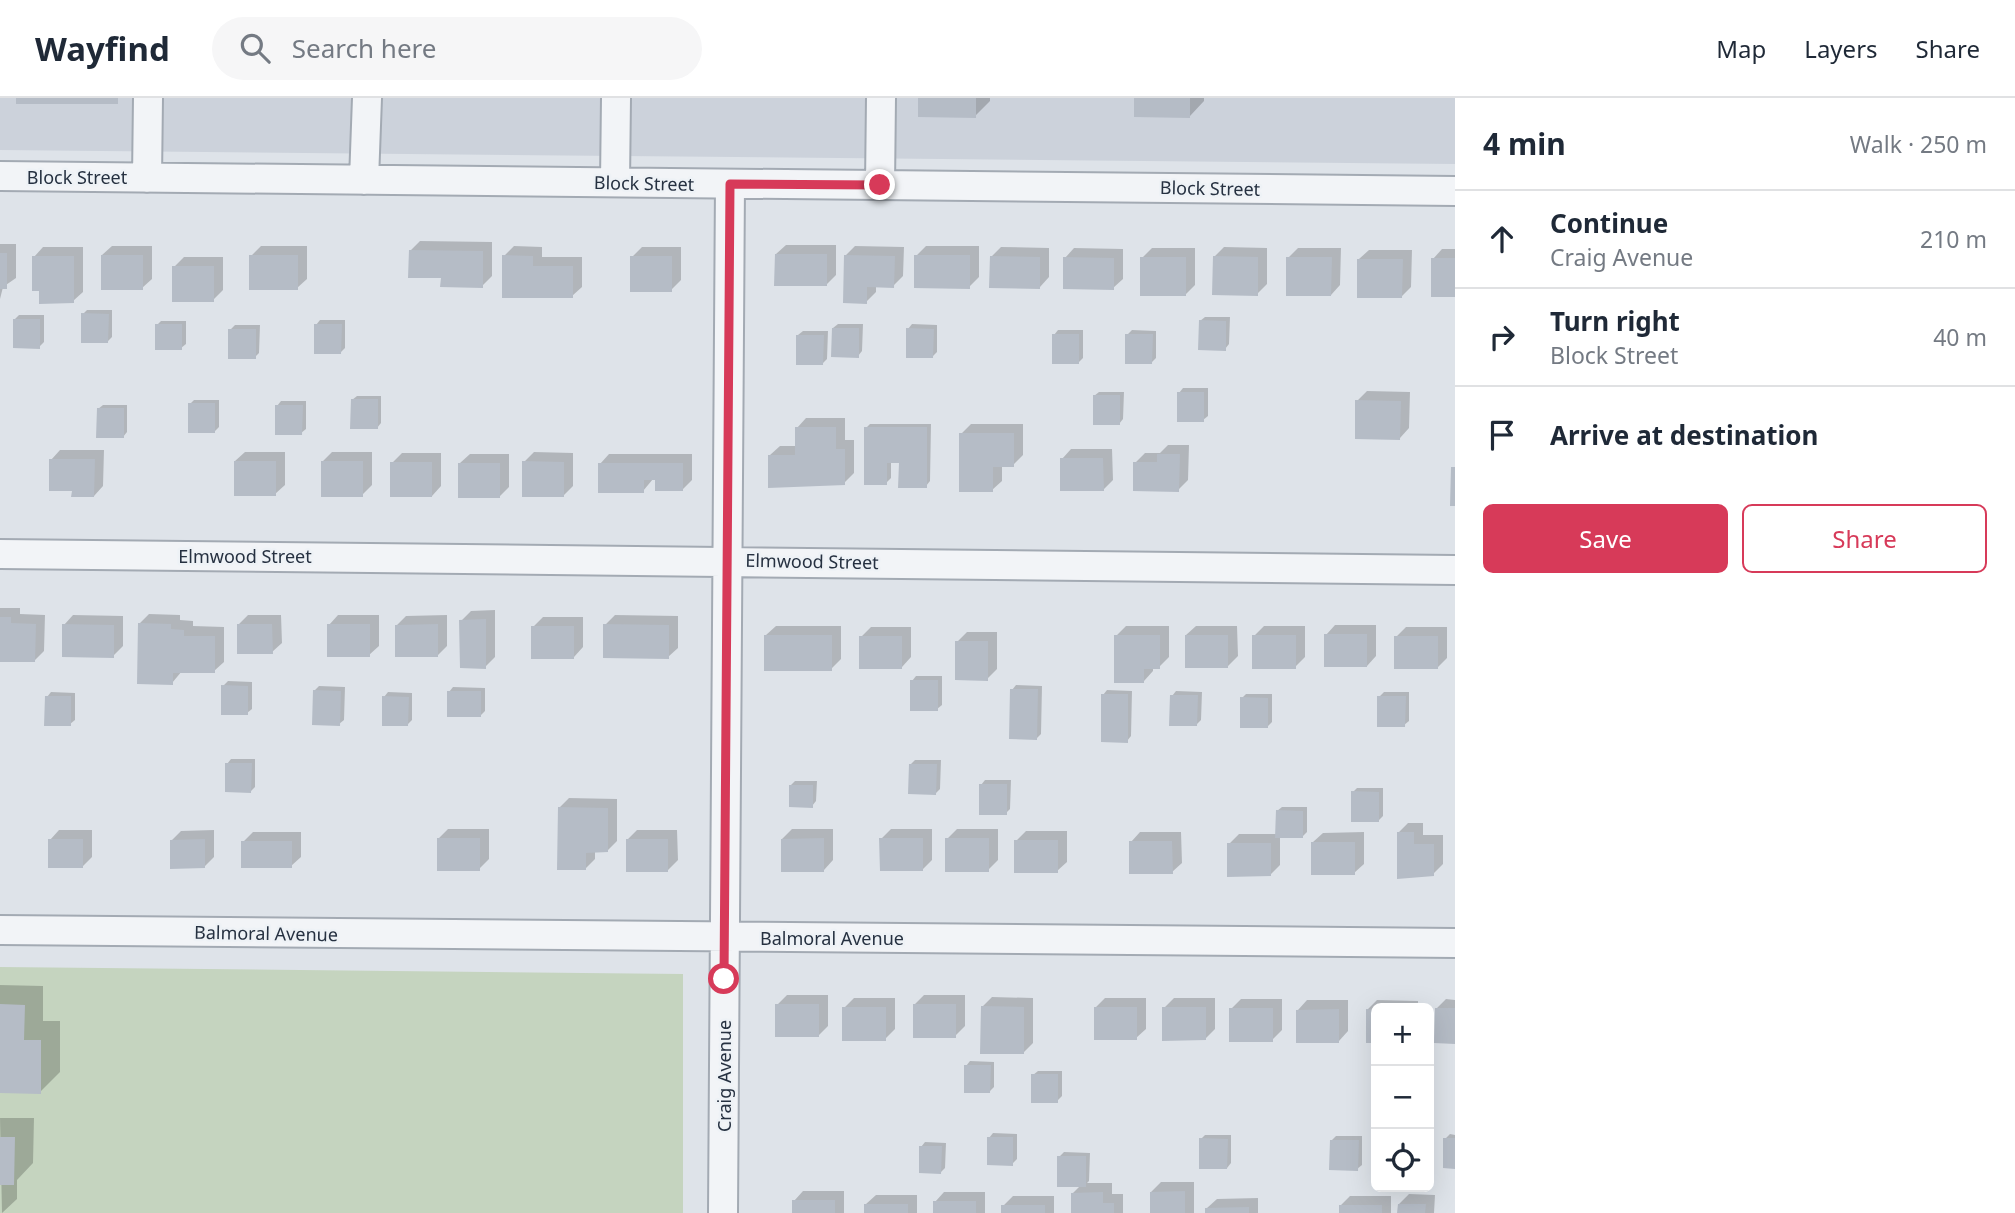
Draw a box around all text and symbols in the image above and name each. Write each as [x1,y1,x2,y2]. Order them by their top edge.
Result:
search box [212,17,702,80]
text: Wayfind [35,26,170,71]
icon: search [236,29,274,67]
text: Search here [292,30,436,66]
text: Map [1716,32,1766,65]
text: Layers [1804,32,1878,65]
text: Share [1916,32,1980,65]
text: 4 min [1483,123,1566,164]
text: Walk · 250 m [1850,128,1987,160]
street label: Block Street [27,165,128,189]
route end [864,169,895,200]
street label: Block Street [594,170,695,196]
street label: Block Street [1160,175,1261,201]
text: Continue [1550,205,1668,241]
icon: ahead [1483,220,1521,258]
text: 210 m [1920,223,1987,255]
text: Craig Avenue [1550,241,1693,273]
text: Turn right [1550,303,1680,339]
icon: right [1483,318,1521,356]
text: 40 m [1933,321,1987,353]
text: Block Street [1550,339,1678,371]
icon: arrive [1483,416,1521,454]
text: Arrive at destination [1550,417,1819,453]
button: Save [1483,504,1728,573]
button: Share [1742,504,1987,573]
street label: Elmwood Street [178,544,312,568]
street label: Elmwood Street [745,548,879,574]
street label: Balmoral Avenue [194,920,338,946]
street label: Balmoral Avenue [760,926,904,950]
route start [708,963,739,994]
map controls [1371,1003,1434,1192]
button: + [1371,1003,1434,1066]
street label: Craig Avenue [712,1020,736,1132]
button: − [1371,1066,1434,1129]
button: locate [1371,1129,1434,1192]

